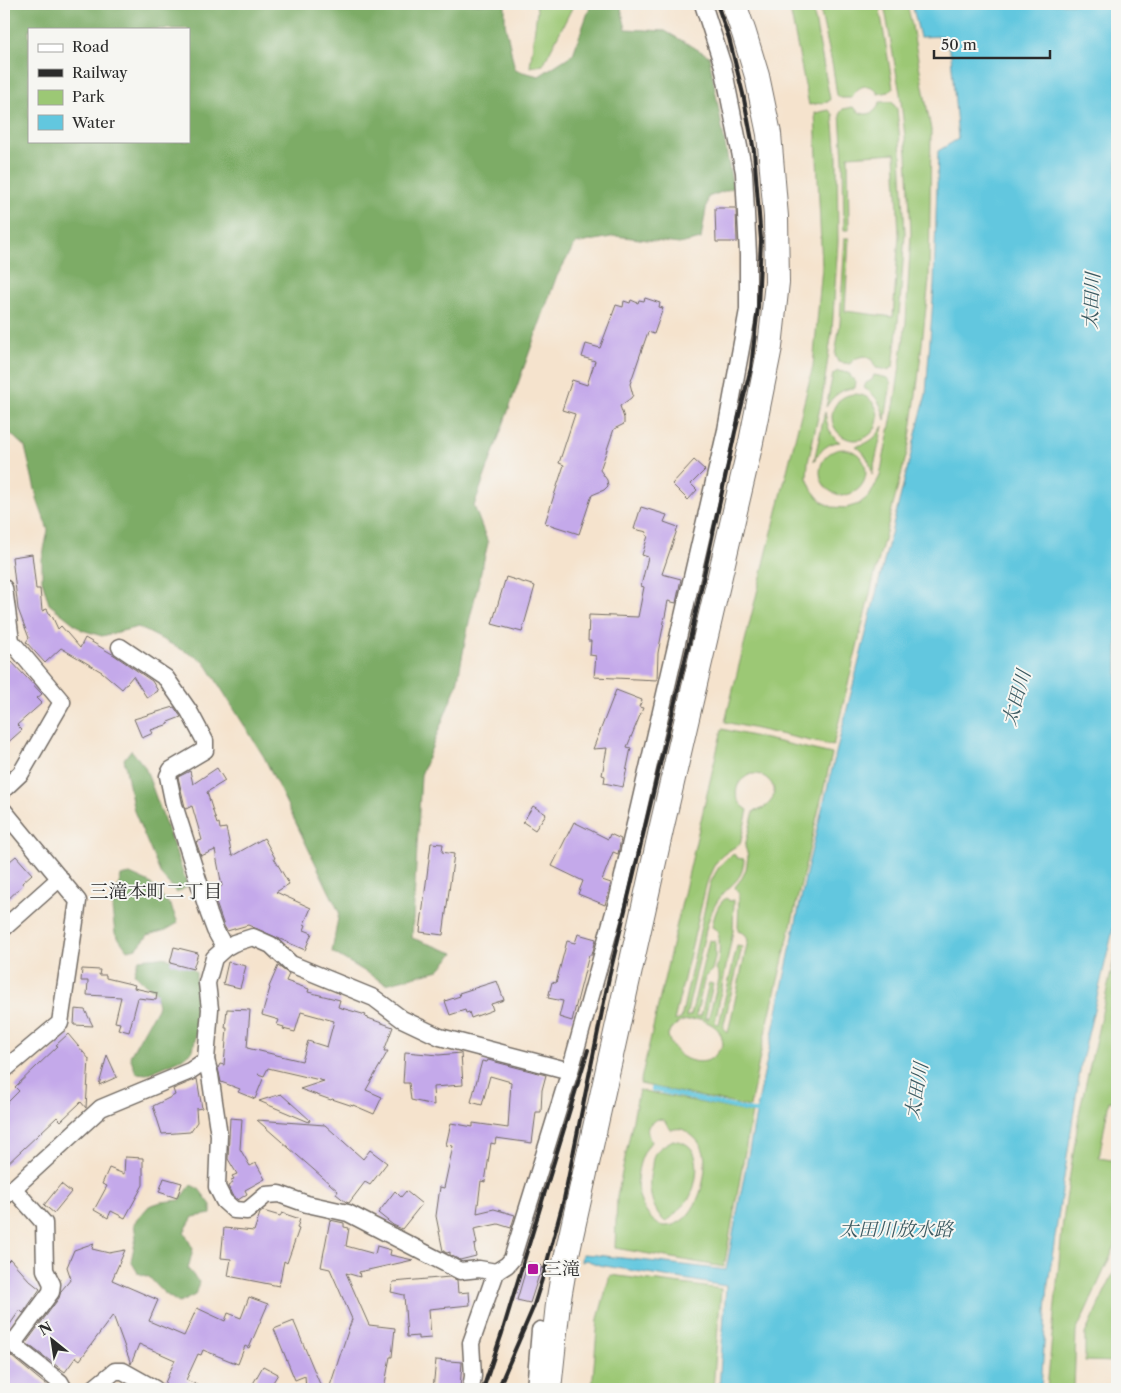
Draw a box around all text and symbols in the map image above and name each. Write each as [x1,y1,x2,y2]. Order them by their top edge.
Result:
legend [28,28,190,142]
scale bar [934,28,1050,60]
text: 50 m [941,35,977,54]
text: Road [72,37,109,56]
text: Railway [72,63,128,82]
text: Park [72,87,106,106]
text: Water [71,113,116,132]
water label: 太田川 [1079,270,1105,330]
water label: 太田川 [998,666,1036,729]
district label: 三滝本町二丁目 [89,880,223,903]
water label: 太田川 [900,1059,933,1121]
water label: 太田川放水路 [839,1218,955,1241]
place label: 三滝 [544,1258,580,1280]
marker: 三滝 [526,1262,540,1276]
north arrow [28,1316,78,1366]
text: N [36,1318,55,1340]

